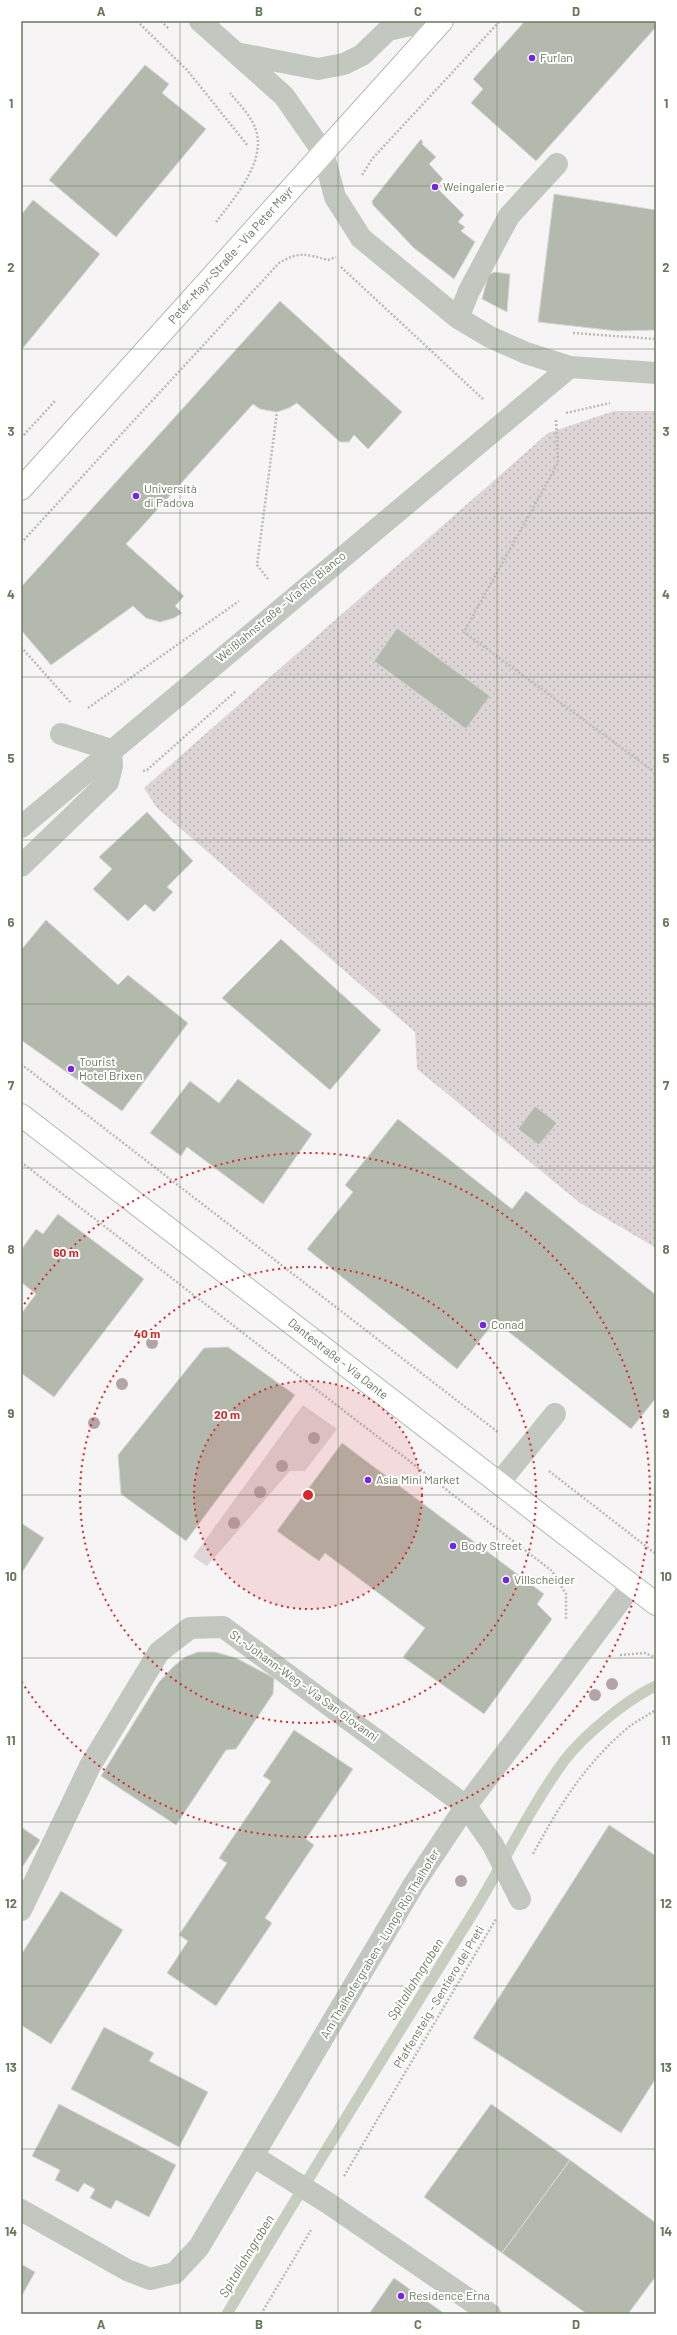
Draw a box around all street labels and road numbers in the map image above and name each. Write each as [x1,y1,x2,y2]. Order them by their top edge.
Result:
street label: Peter-Mayr-Straße - Via Peter Mayr [165,182,296,326]
street label: Weißlahnstraße - Via Rio Bianco [213,548,348,665]
street label: Dantestraße - Via Dante [286,1315,391,1402]
street label: St.-Johann-Weg - Via San Giovanni [228,1627,382,1744]
street label: Am Thalhofergraben - Lungo Rio Thalhofer [317,1846,442,2041]
street label: Pfaffensteig - Sentiero dei Preti [390,1923,486,2070]

